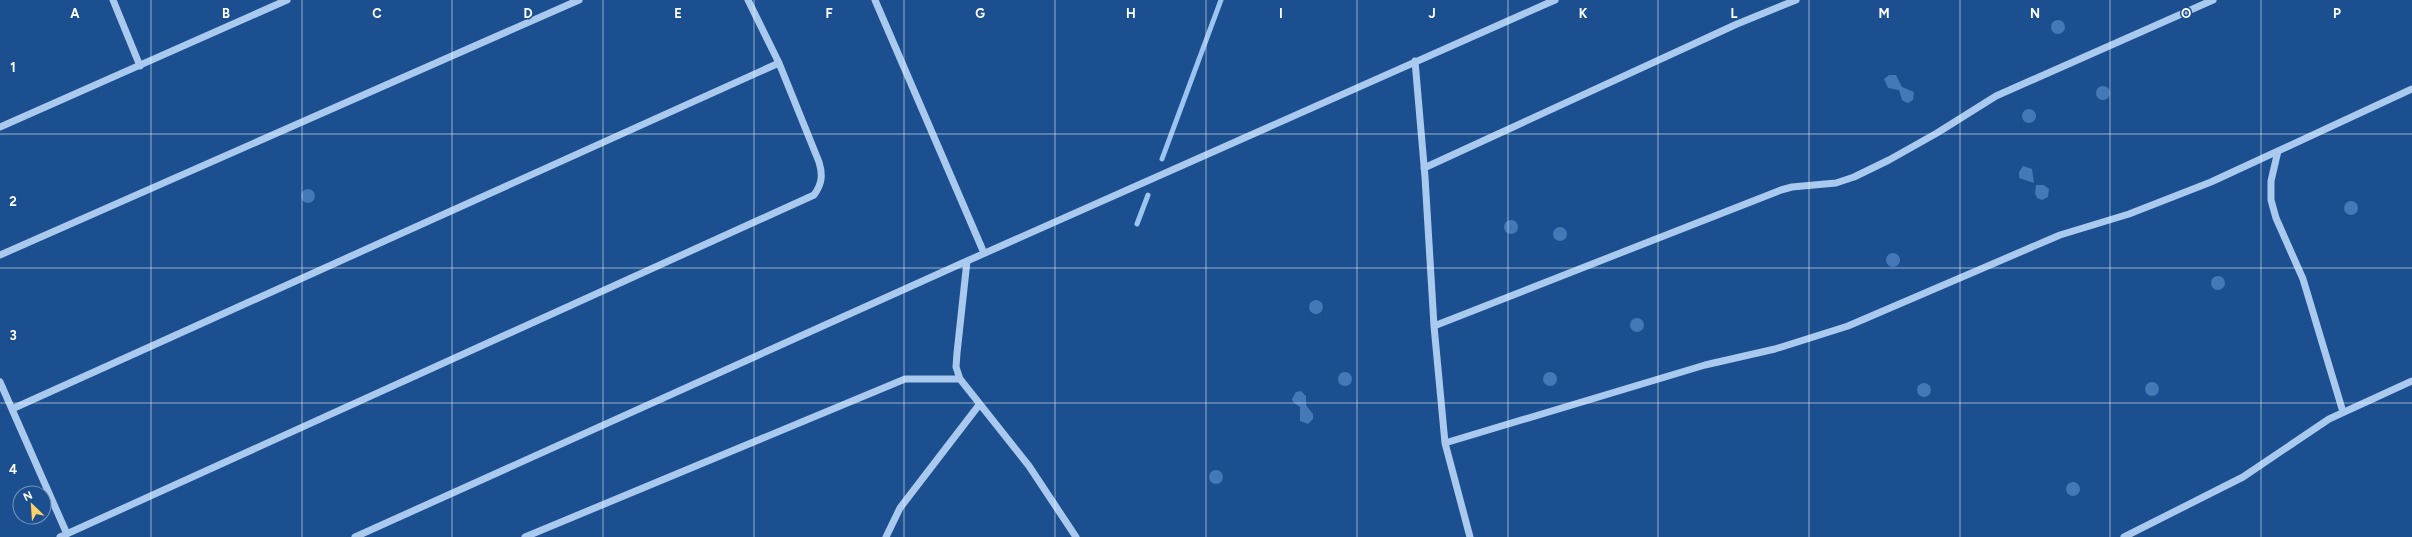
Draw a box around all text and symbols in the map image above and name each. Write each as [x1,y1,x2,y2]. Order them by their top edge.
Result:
text: A [70,6,80,21]
text: B [222,6,230,21]
text: C [372,6,382,21]
text: D [523,6,533,21]
text: E [674,6,682,21]
text: F [825,6,833,21]
text: G [975,6,985,21]
text: H [1126,6,1136,21]
text: I [1279,6,1283,21]
text: J [1428,6,1436,21]
text: K [1579,6,1588,21]
text: L [1731,6,1738,21]
text: M [1878,6,1890,21]
text: N [2030,6,2040,21]
text: O [2181,6,2191,21]
text: P [2333,6,2341,21]
text: 1 [10,60,16,75]
text: 2 [9,194,17,209]
text: 3 [9,328,17,343]
text: 4 [9,462,17,477]
north arrow [12,485,52,525]
text: N [21,489,35,504]

